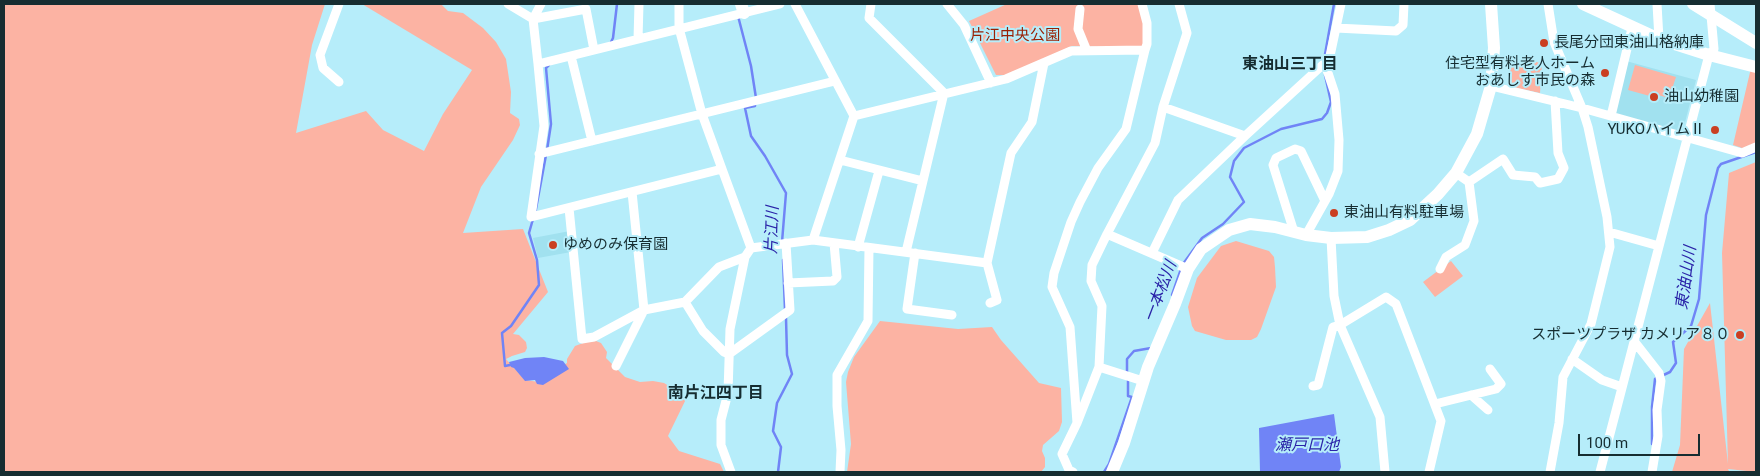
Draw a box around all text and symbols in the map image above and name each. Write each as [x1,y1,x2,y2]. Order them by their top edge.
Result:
park label: 片江中央公園 [970,27,1060,45]
place label: 長尾分団東油山格納庫 [1554,34,1704,52]
marker: 長尾分団東油山格納庫 [1538,37,1550,49]
district label: 東油山三丁目 [1242,55,1338,75]
place label: 住宅型有料老人ホーム おあしす市民の森 [1445,55,1595,90]
marker: 住宅型有料老人ホーム おあしす市民の森 [1599,67,1611,79]
place label: 油山幼稚園 [1664,88,1739,106]
marker: 油山幼稚園 [1648,91,1660,103]
place label: YUKOハイムⅡ [1607,121,1705,139]
marker: YUKOハイムⅡ [1709,124,1721,136]
place label: 東油山有料駐車場 [1344,204,1464,222]
water label: 片江川 [763,206,783,254]
marker: 東油山有料駐車場 [1328,207,1340,219]
place label: ゆめのみ保育園 [563,236,668,254]
marker: ゆめのみ保育園 [547,239,559,251]
water label: 東油山川 [1673,245,1701,311]
water label: 一本松川 [1141,259,1181,325]
place label: スポーツプラザ カメリア８０ [1531,326,1730,344]
marker: スポーツプラザ カメリア８０ [1734,329,1746,341]
district label: 南片江四丁目 [668,384,764,404]
scale bar [1580,424,1702,456]
text: 100 m [1586,434,1628,452]
water label: 瀬戸口池 [1275,436,1339,456]

